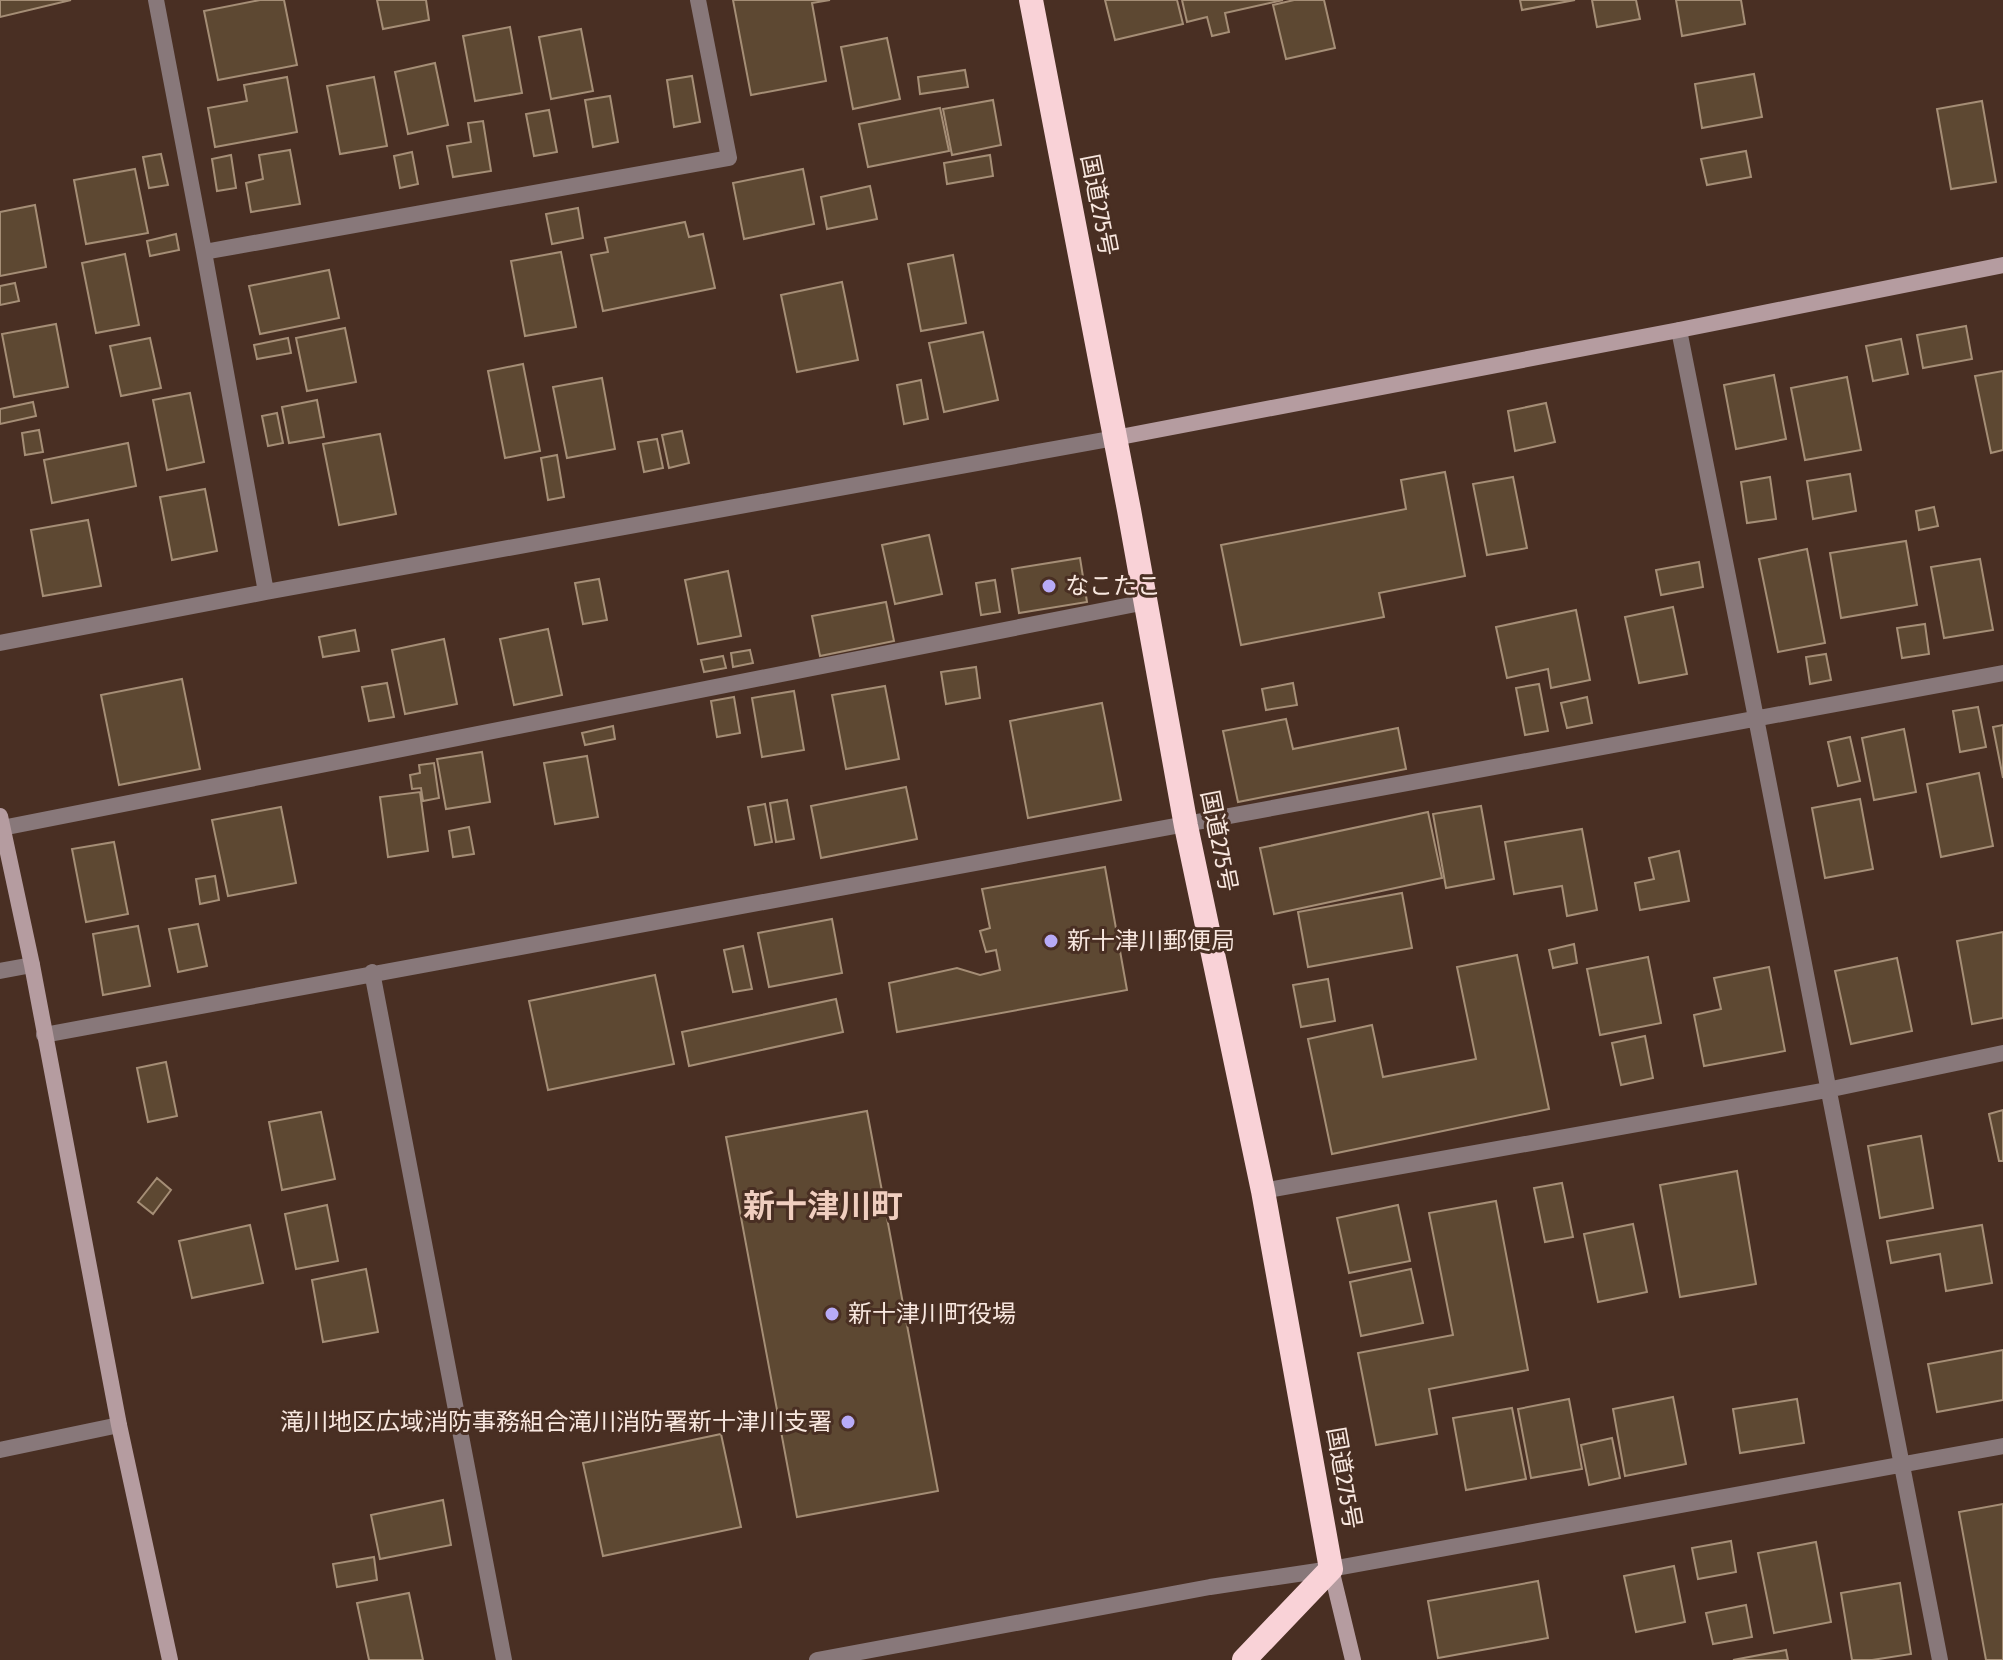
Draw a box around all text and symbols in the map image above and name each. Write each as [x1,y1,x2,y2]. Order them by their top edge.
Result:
street label: 国道275号 [1075,152,1123,258]
place label: なこたこ [1065,572,1161,600]
marker: なこたこ [1040,577,1058,595]
street label: 国道275号 [1195,788,1243,894]
place label: 新十津川郵便局 [1067,927,1235,955]
marker: 新十津川郵便局 [1042,932,1060,950]
district label: 新十津川町 [743,1187,903,1225]
place label: 新十津川町役場 [848,1300,1016,1328]
marker: 新十津川町役場 [823,1305,841,1323]
place label: 滝川地区広域消防事務組合滝川消防署新十津川支署 [280,1408,832,1436]
marker: 滝川地区広域消防事務組合滝川消防署新十津川支署 [839,1413,857,1431]
street label: 国道275号 [1321,1425,1367,1531]

